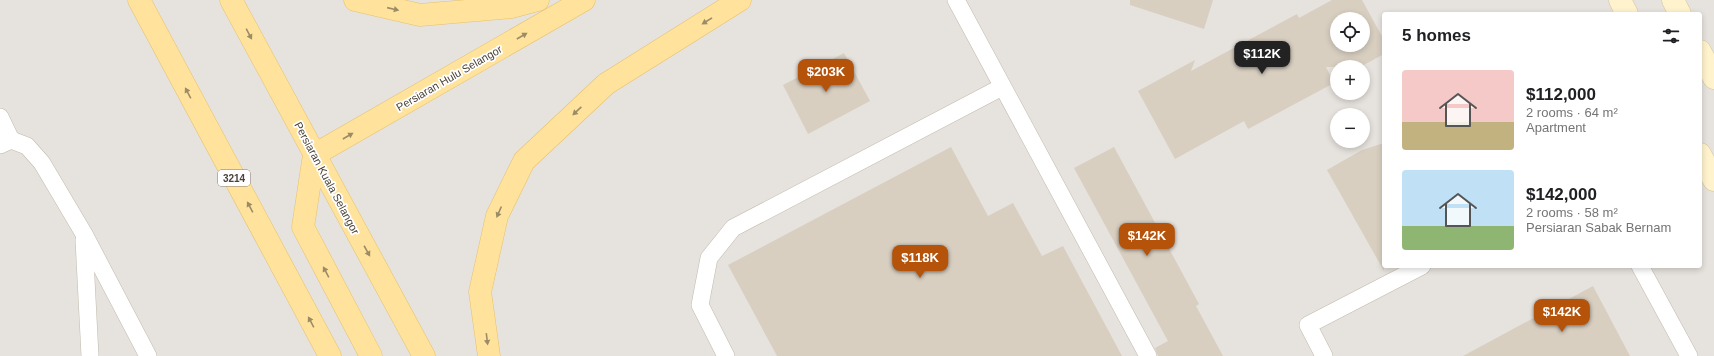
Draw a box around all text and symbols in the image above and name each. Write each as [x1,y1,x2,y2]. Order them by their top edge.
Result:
one-way arrow [387,6,400,12]
map controls [1330,12,1370,148]
button: locate [1330,12,1370,52]
one-way arrow [701,17,713,24]
icon: filters [1660,25,1682,47]
text: 5 homes [1402,26,1471,45]
one-way arrow [246,29,253,40]
one-way arrow [516,33,528,40]
pin: $112K [1234,41,1290,75]
street label: Persiaran Hulu Selangor [394,43,504,113]
text: $112K [1243,46,1281,61]
pin: $203K [798,59,854,93]
button: + [1330,60,1370,100]
text: $203K [807,64,845,79]
text: $112,000 [1526,85,1596,104]
icon: home [1434,86,1482,134]
one-way arrow [185,87,192,98]
text: 2 rooms · 64 m² [1526,105,1618,120]
one-way arrow [572,106,582,115]
button: − [1330,108,1370,148]
street label: Persiaran Kuala Selangor [292,120,362,236]
text: Apartment [1526,120,1586,135]
one-way arrow [342,132,354,139]
road number: 3214 [218,170,250,186]
text: $142,000 [1526,185,1597,204]
icon: home [1434,186,1482,234]
one-way arrow [247,201,253,213]
text: 2 rooms · 58 m² [1526,205,1618,220]
one-way arrow [496,206,502,217]
text: Persiaran Sabak Bernam [1526,220,1671,235]
pin: $142K [1119,223,1175,257]
text: $142K [1128,228,1166,243]
one-way arrow [363,245,370,257]
pin: $118K [892,245,948,279]
text: $118K [901,250,939,265]
one-way arrow [323,266,330,278]
pin: $142K [1534,299,1590,333]
text: $142K [1543,304,1581,319]
one-way arrow [308,316,315,327]
one-way arrow [483,333,490,345]

